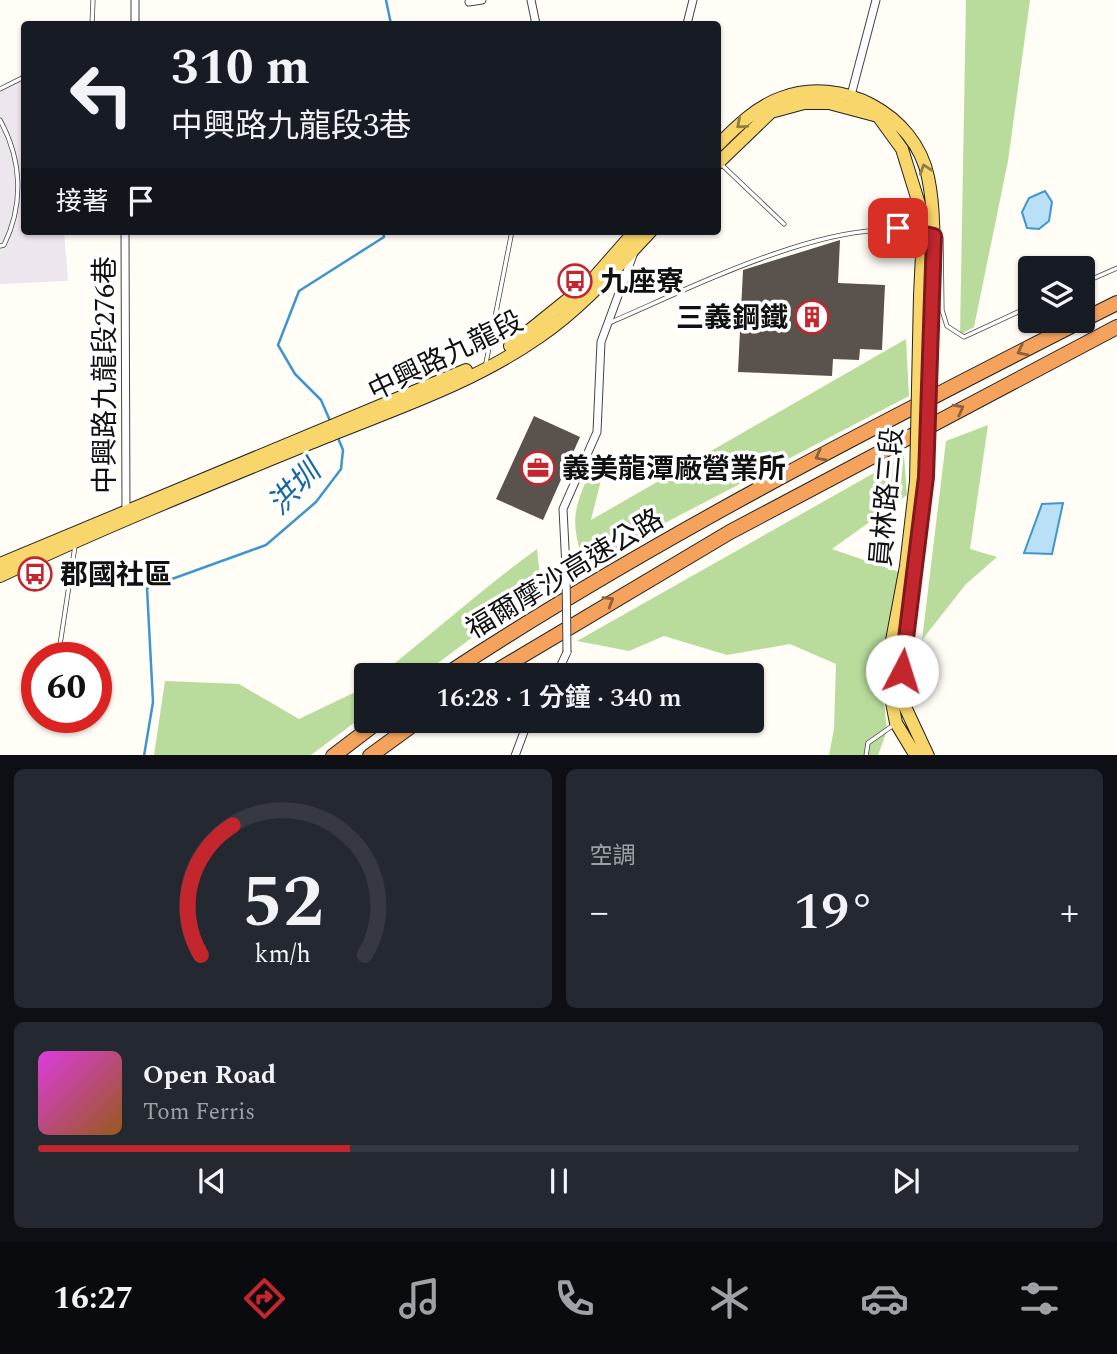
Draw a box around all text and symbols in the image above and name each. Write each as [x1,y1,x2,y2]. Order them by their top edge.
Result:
text: 310 m [171,31,310,106]
icon: left [56,49,147,140]
text: 中興路九龍段3巷 [171,102,411,151]
one-way arrow [736,116,749,128]
one-way arrow [918,163,933,175]
text: 接著 [56,182,108,222]
icon: arrive [122,182,160,220]
pin [868,198,928,258]
icon: arrive [879,209,917,247]
street label: 中興路九龍段276巷 [84,256,127,494]
map controls [1018,256,1095,333]
button: layers [1018,256,1095,333]
place label: 九座寮 [600,261,684,304]
bus stop icon: 九座寮 [556,262,594,300]
place label: 三義鋼鐵 [676,297,788,340]
building icon: 三義鋼鐵 [793,298,831,336]
street label: 中興路九龍段 [361,300,531,412]
one-way arrow [1017,343,1029,357]
one-way arrow [951,404,964,417]
street label: 員林路三段 [860,426,915,569]
water label: 洪圳 [257,448,335,526]
place label: 義美龍潭廠營業所 [562,448,786,491]
one-way arrow [815,448,827,461]
office icon: 義美龍潭廠營業所 [519,449,557,487]
street label: 福爾摩沙高速公路 [458,498,672,650]
place label: 郡國社區 [60,554,172,597]
bus stop icon: 郡國社區 [16,555,54,593]
one-way arrow [601,597,614,610]
position arrow [865,634,939,708]
speed limit sign: 60 [21,642,112,733]
text: 16:28 · 1 分鐘 · 340 m [436,678,682,718]
text: 空調 [590,839,636,874]
text: 52 [242,848,324,959]
text: 19° [793,873,875,952]
text: − [590,884,609,942]
text: + [1060,884,1079,942]
text: km/h [255,935,311,973]
text: Open Road [143,1055,276,1095]
text: Tom Ferris [143,1095,255,1130]
icon: previous [193,1162,231,1200]
icon: pause [540,1162,578,1200]
icon: next [887,1162,925,1200]
text: 16:27 [53,1274,133,1323]
icon: directions [240,1274,289,1323]
icon: music [395,1274,444,1323]
icon: phone [550,1274,599,1323]
icon: climate [705,1274,754,1323]
icon: car [860,1274,909,1323]
icon: filters [1015,1274,1064,1323]

